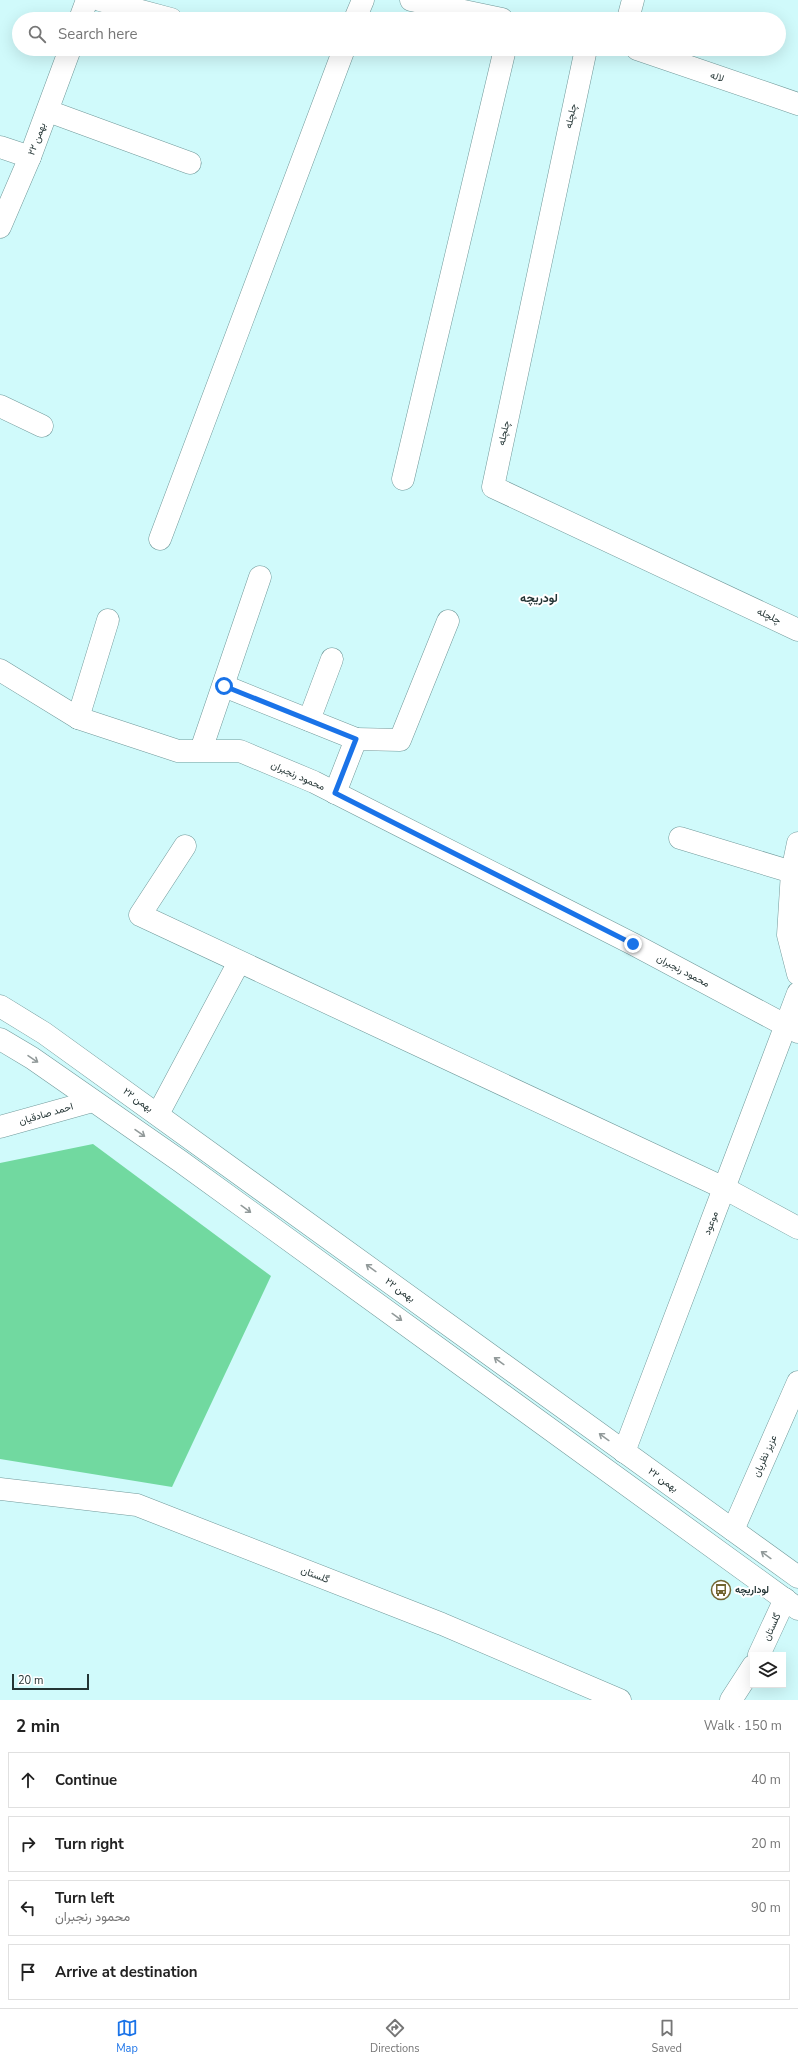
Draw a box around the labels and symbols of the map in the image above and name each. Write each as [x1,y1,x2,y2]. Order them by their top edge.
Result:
street label: لاله [708,68,726,86]
street label: چلچله [562,102,581,130]
street label: ۲۲ بهمن [24,121,50,157]
street label: چلچله [495,419,514,447]
district label: لودریچه [520,590,558,606]
street label: چلچله [755,604,784,628]
route start [215,677,233,695]
street label: محمود رنجبران [269,758,327,794]
route end [624,935,642,953]
street label: محمود رنجبران [654,951,712,991]
one-way arrow [27,1055,38,1063]
street label: ۲۲ بهمن [120,1084,156,1116]
street label: احمد صادقیان [17,1100,75,1128]
one-way arrow [134,1129,145,1137]
one-way arrow [240,1204,251,1213]
street label: موعود [700,1209,722,1237]
one-way arrow [366,1264,377,1273]
street label: ۲۲ بهمن [382,1274,418,1306]
one-way arrow [391,1313,402,1322]
one-way arrow [494,1357,505,1365]
one-way arrow [599,1433,610,1441]
street label: عزیز نظریان [749,1433,781,1479]
street label: ۲۲ بهمن [645,1464,681,1496]
one-way arrow [761,1550,772,1559]
street label: گلستان [299,1563,332,1587]
bus stop icon: لوداریچه [710,1579,732,1601]
place label: لوداریچه [735,1583,769,1597]
street label: گلستان [760,1610,785,1643]
scale bar [12,1672,89,1691]

